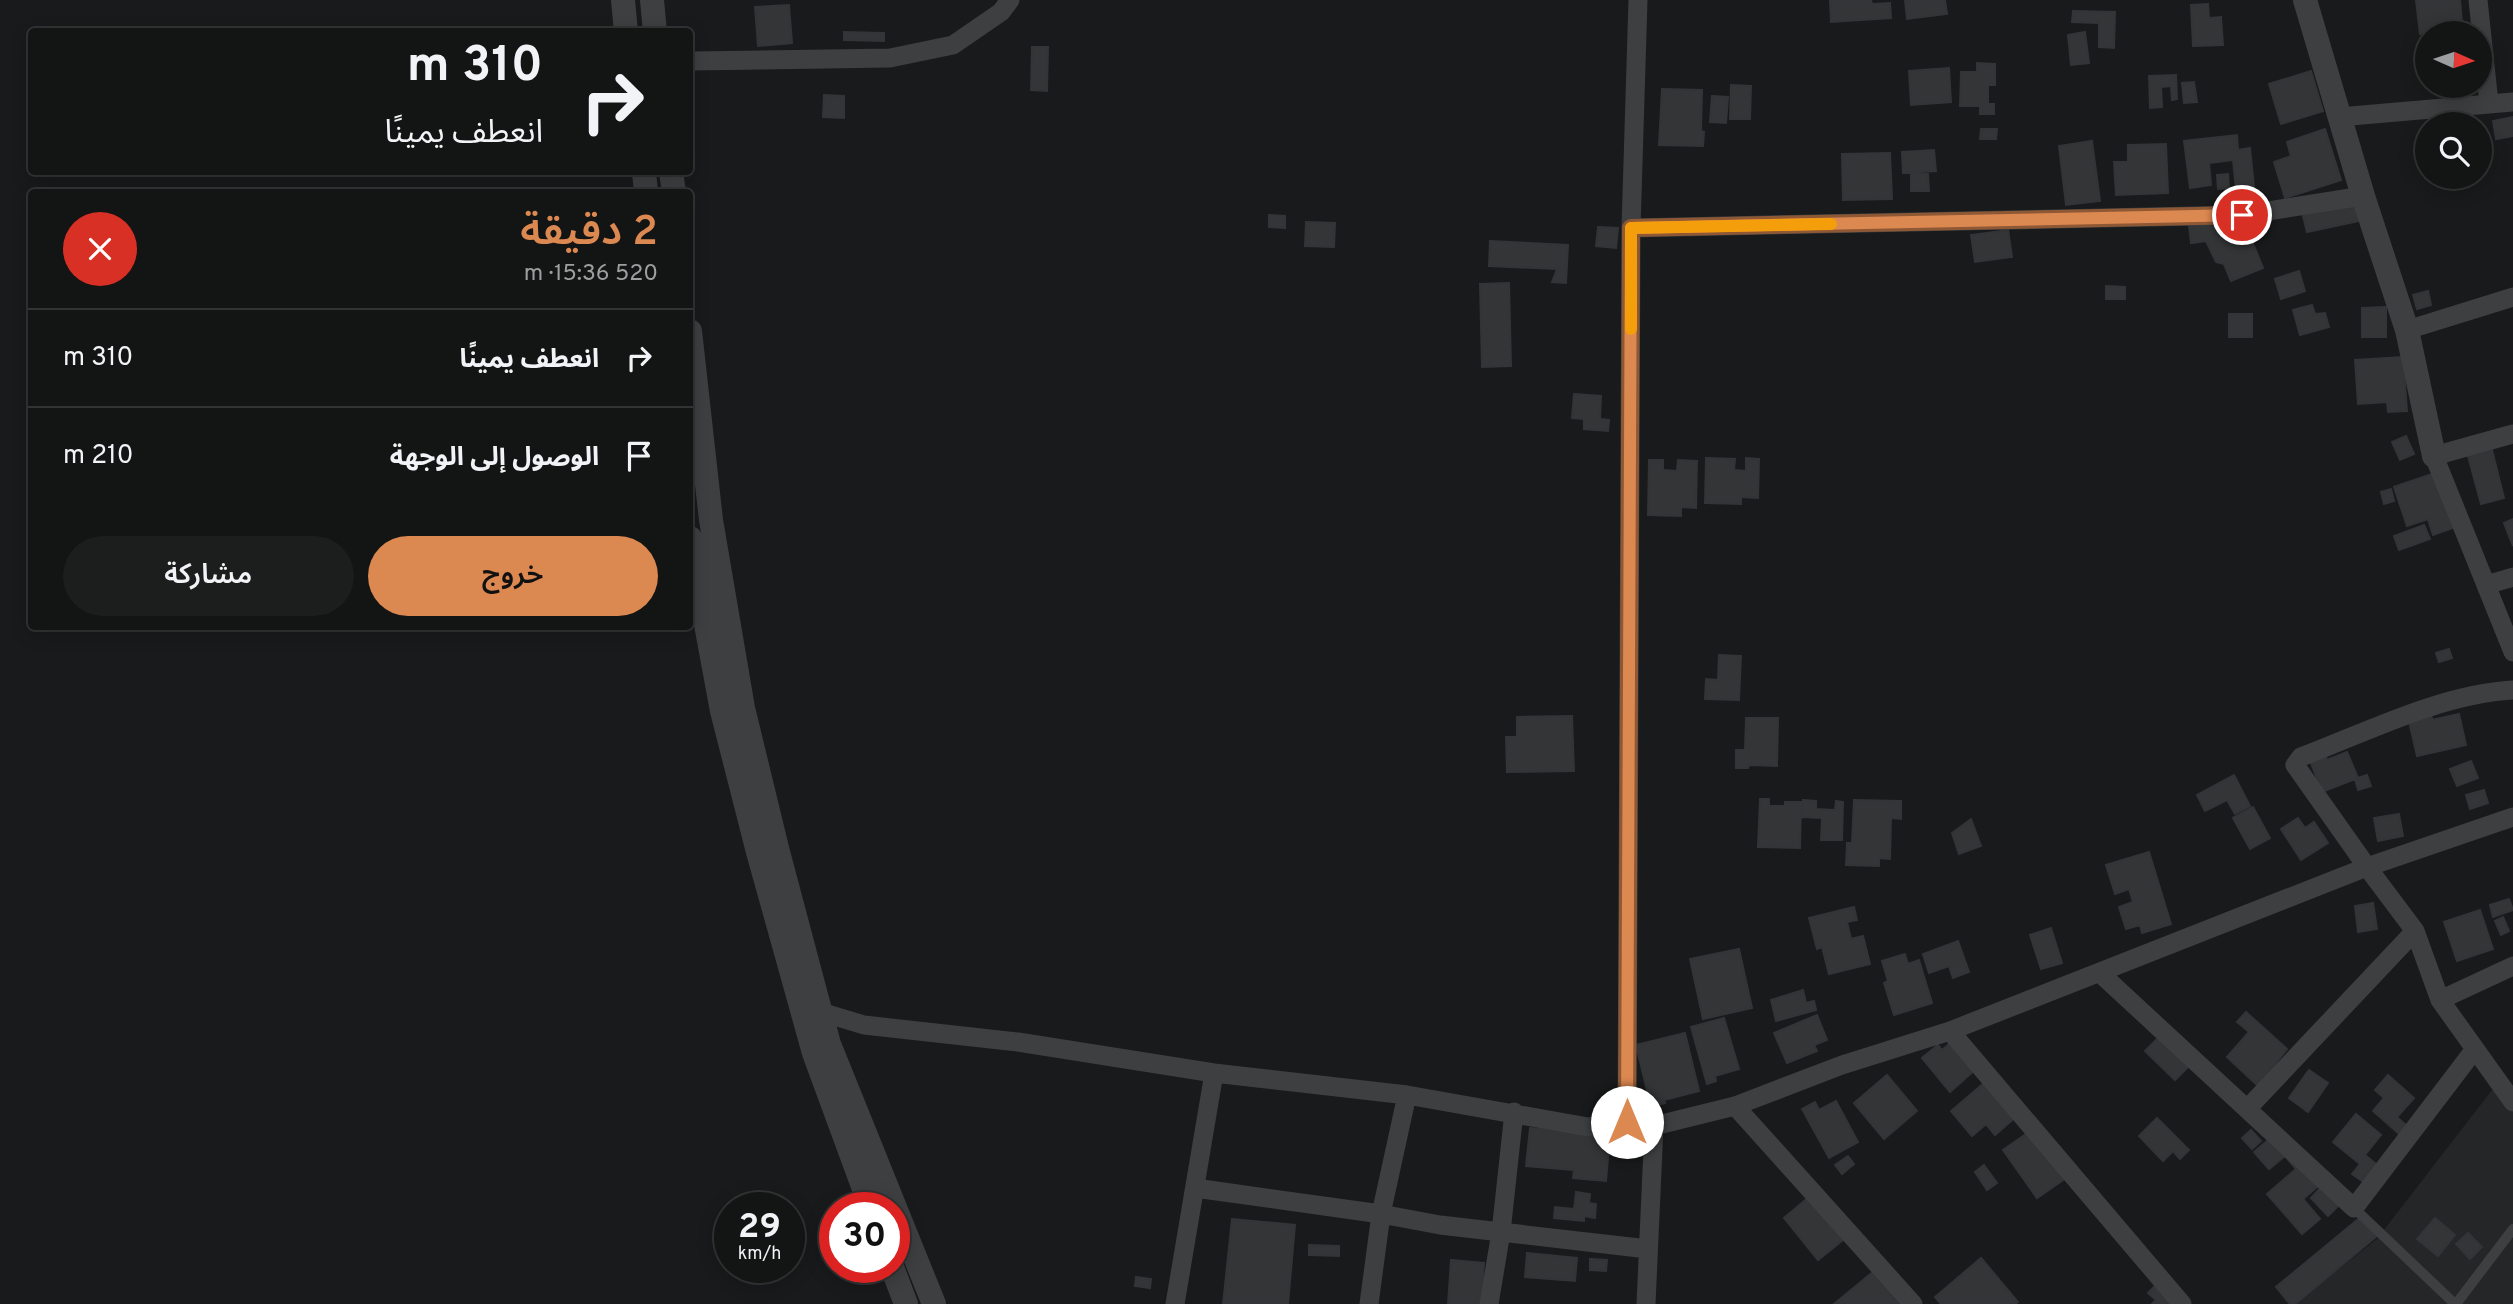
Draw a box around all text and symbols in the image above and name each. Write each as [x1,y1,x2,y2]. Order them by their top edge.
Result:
north arrow [2415,21,2492,98]
map controls [2415,21,2492,189]
text: 310 m [407,37,543,99]
icon: right [567,56,658,147]
button: search [2415,112,2492,189]
text: انعطف يمينًا [384,114,543,154]
pin [2212,185,2272,245]
icon: arrive [2223,196,2261,234]
text: 2 دقيقة [520,207,658,260]
button: close [63,212,137,286]
text: 520 m · 15:36 [524,260,658,289]
icon: right [620,339,658,377]
text: 310 m [63,342,133,375]
text: انعطف يمينًا [460,344,599,377]
icon: arrive [620,437,658,475]
text: 210 m [63,440,133,473]
text: الوصول إلى الوجهة [390,442,599,475]
button: مشاركة [63,536,354,616]
button: خروج [368,536,658,616]
position arrow [1590,1085,1664,1159]
speed limit sign: 30 [819,1192,910,1283]
text: 29 [738,1206,781,1250]
text: km/h [738,1243,781,1266]

